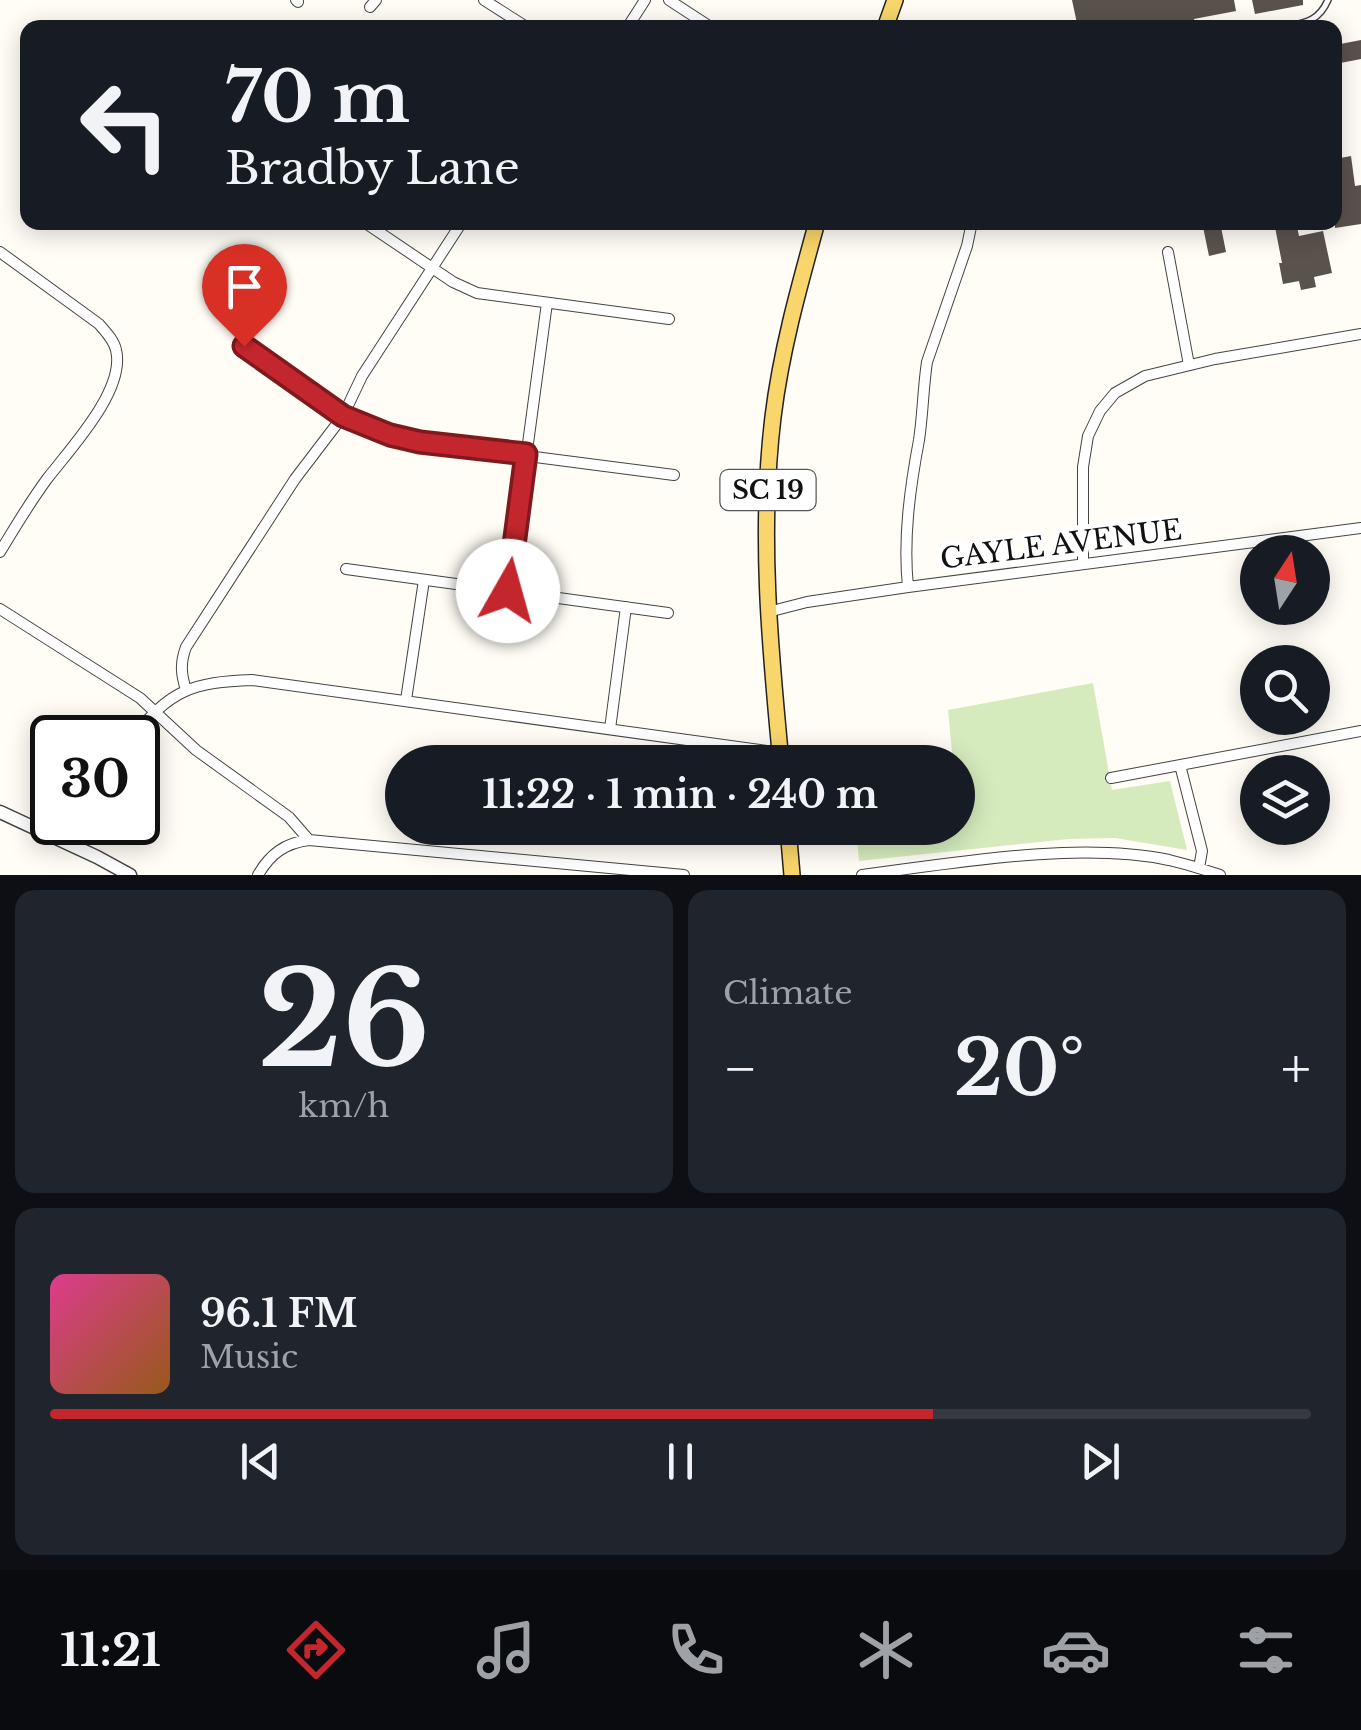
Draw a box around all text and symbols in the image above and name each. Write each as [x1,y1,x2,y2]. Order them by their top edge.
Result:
text: 70 m [225,54,410,141]
icon: left [60,60,190,190]
text: Bradby Lane [225,140,520,196]
pin [202,244,287,347]
icon: arrive [217,259,272,314]
road number: SC 19 [720,470,816,510]
street label: GAYLE AVENUE [938,512,1184,577]
north arrow [1240,535,1330,625]
map controls [1240,535,1330,845]
position arrow [456,539,560,643]
button: search [1240,645,1330,735]
speed limit sign: 30 [30,715,160,845]
button: layers [1240,755,1330,845]
text: 11:22 · 1 min · 240 m [482,771,878,818]
text: 26 [258,940,430,1101]
text: Climate [723,973,852,1013]
text: 20° [954,1022,1085,1115]
text: − [723,1035,758,1103]
text: + [1281,1035,1311,1103]
text: km/h [299,1086,389,1126]
text: 96.1 FM [200,1290,357,1337]
text: Music [200,1337,298,1377]
icon: previous [233,1434,288,1489]
icon: pause [653,1434,708,1489]
icon: next [1073,1434,1128,1489]
icon: directions [281,1615,351,1685]
icon: music [471,1615,541,1685]
icon: phone [661,1615,731,1685]
icon: climate [851,1615,921,1685]
icon: car [1041,1615,1111,1685]
icon: filters [1231,1615,1301,1685]
text: 11:21 [60,1622,161,1678]

